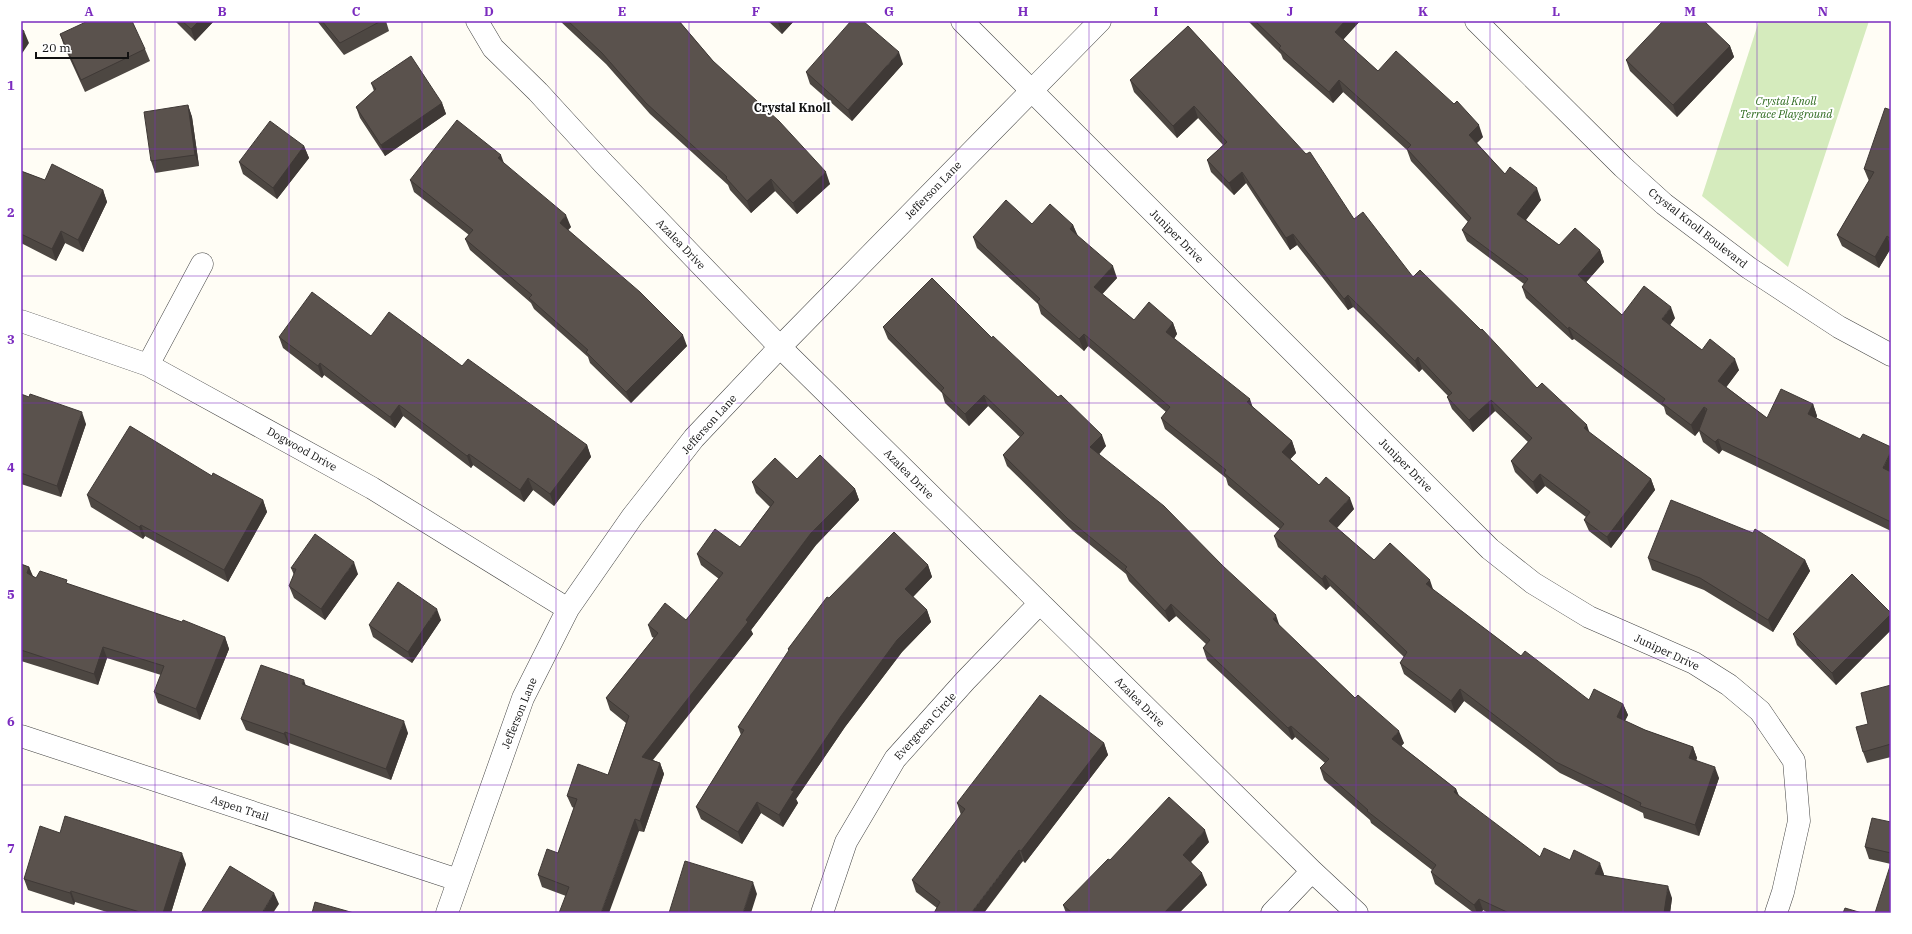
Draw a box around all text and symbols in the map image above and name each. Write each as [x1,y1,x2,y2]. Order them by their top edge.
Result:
text: A [84,3,94,20]
text: B [217,3,227,20]
text: C [352,3,361,20]
text: D [484,3,494,20]
text: E [618,3,626,20]
text: F [752,3,760,20]
text: G [884,3,894,20]
text: H [1018,3,1029,20]
text: I [1154,3,1159,20]
text: J [1287,3,1294,20]
text: K [1418,3,1428,20]
text: L [1552,3,1560,20]
text: M [1684,3,1696,20]
text: N [1818,3,1828,20]
scale bar [36,34,128,60]
text: 20 m [42,40,71,55]
text: 1 [7,77,15,94]
park label: Crystal Knoll Terrace Playground [1740,94,1833,121]
district label: Crystal Knoll [754,100,830,115]
street label: Jefferson Lane [902,158,964,222]
street label: Crystal Knoll Boulevard [1646,185,1751,271]
text: 2 [7,204,15,221]
street label: Juniper Drive [1147,206,1207,266]
street label: Azalea Drive [653,216,709,272]
text: 3 [7,331,15,348]
street label: Jefferson Lane [678,391,740,457]
street label: Dogwood Drive [264,424,340,474]
street label: Juniper Drive [1376,435,1436,495]
street label: Azalea Drive [881,446,937,502]
text: 4 [7,459,15,476]
text: 5 [7,586,15,603]
street label: Juniper Drive [1632,631,1702,673]
street label: Azalea Drive [1112,674,1168,730]
street label: Jefferson Lane [498,675,540,751]
street label: Evergreen Circle [891,689,959,763]
text: 6 [7,713,15,730]
street label: Aspen Trail [209,792,271,824]
text: 7 [7,840,15,857]

